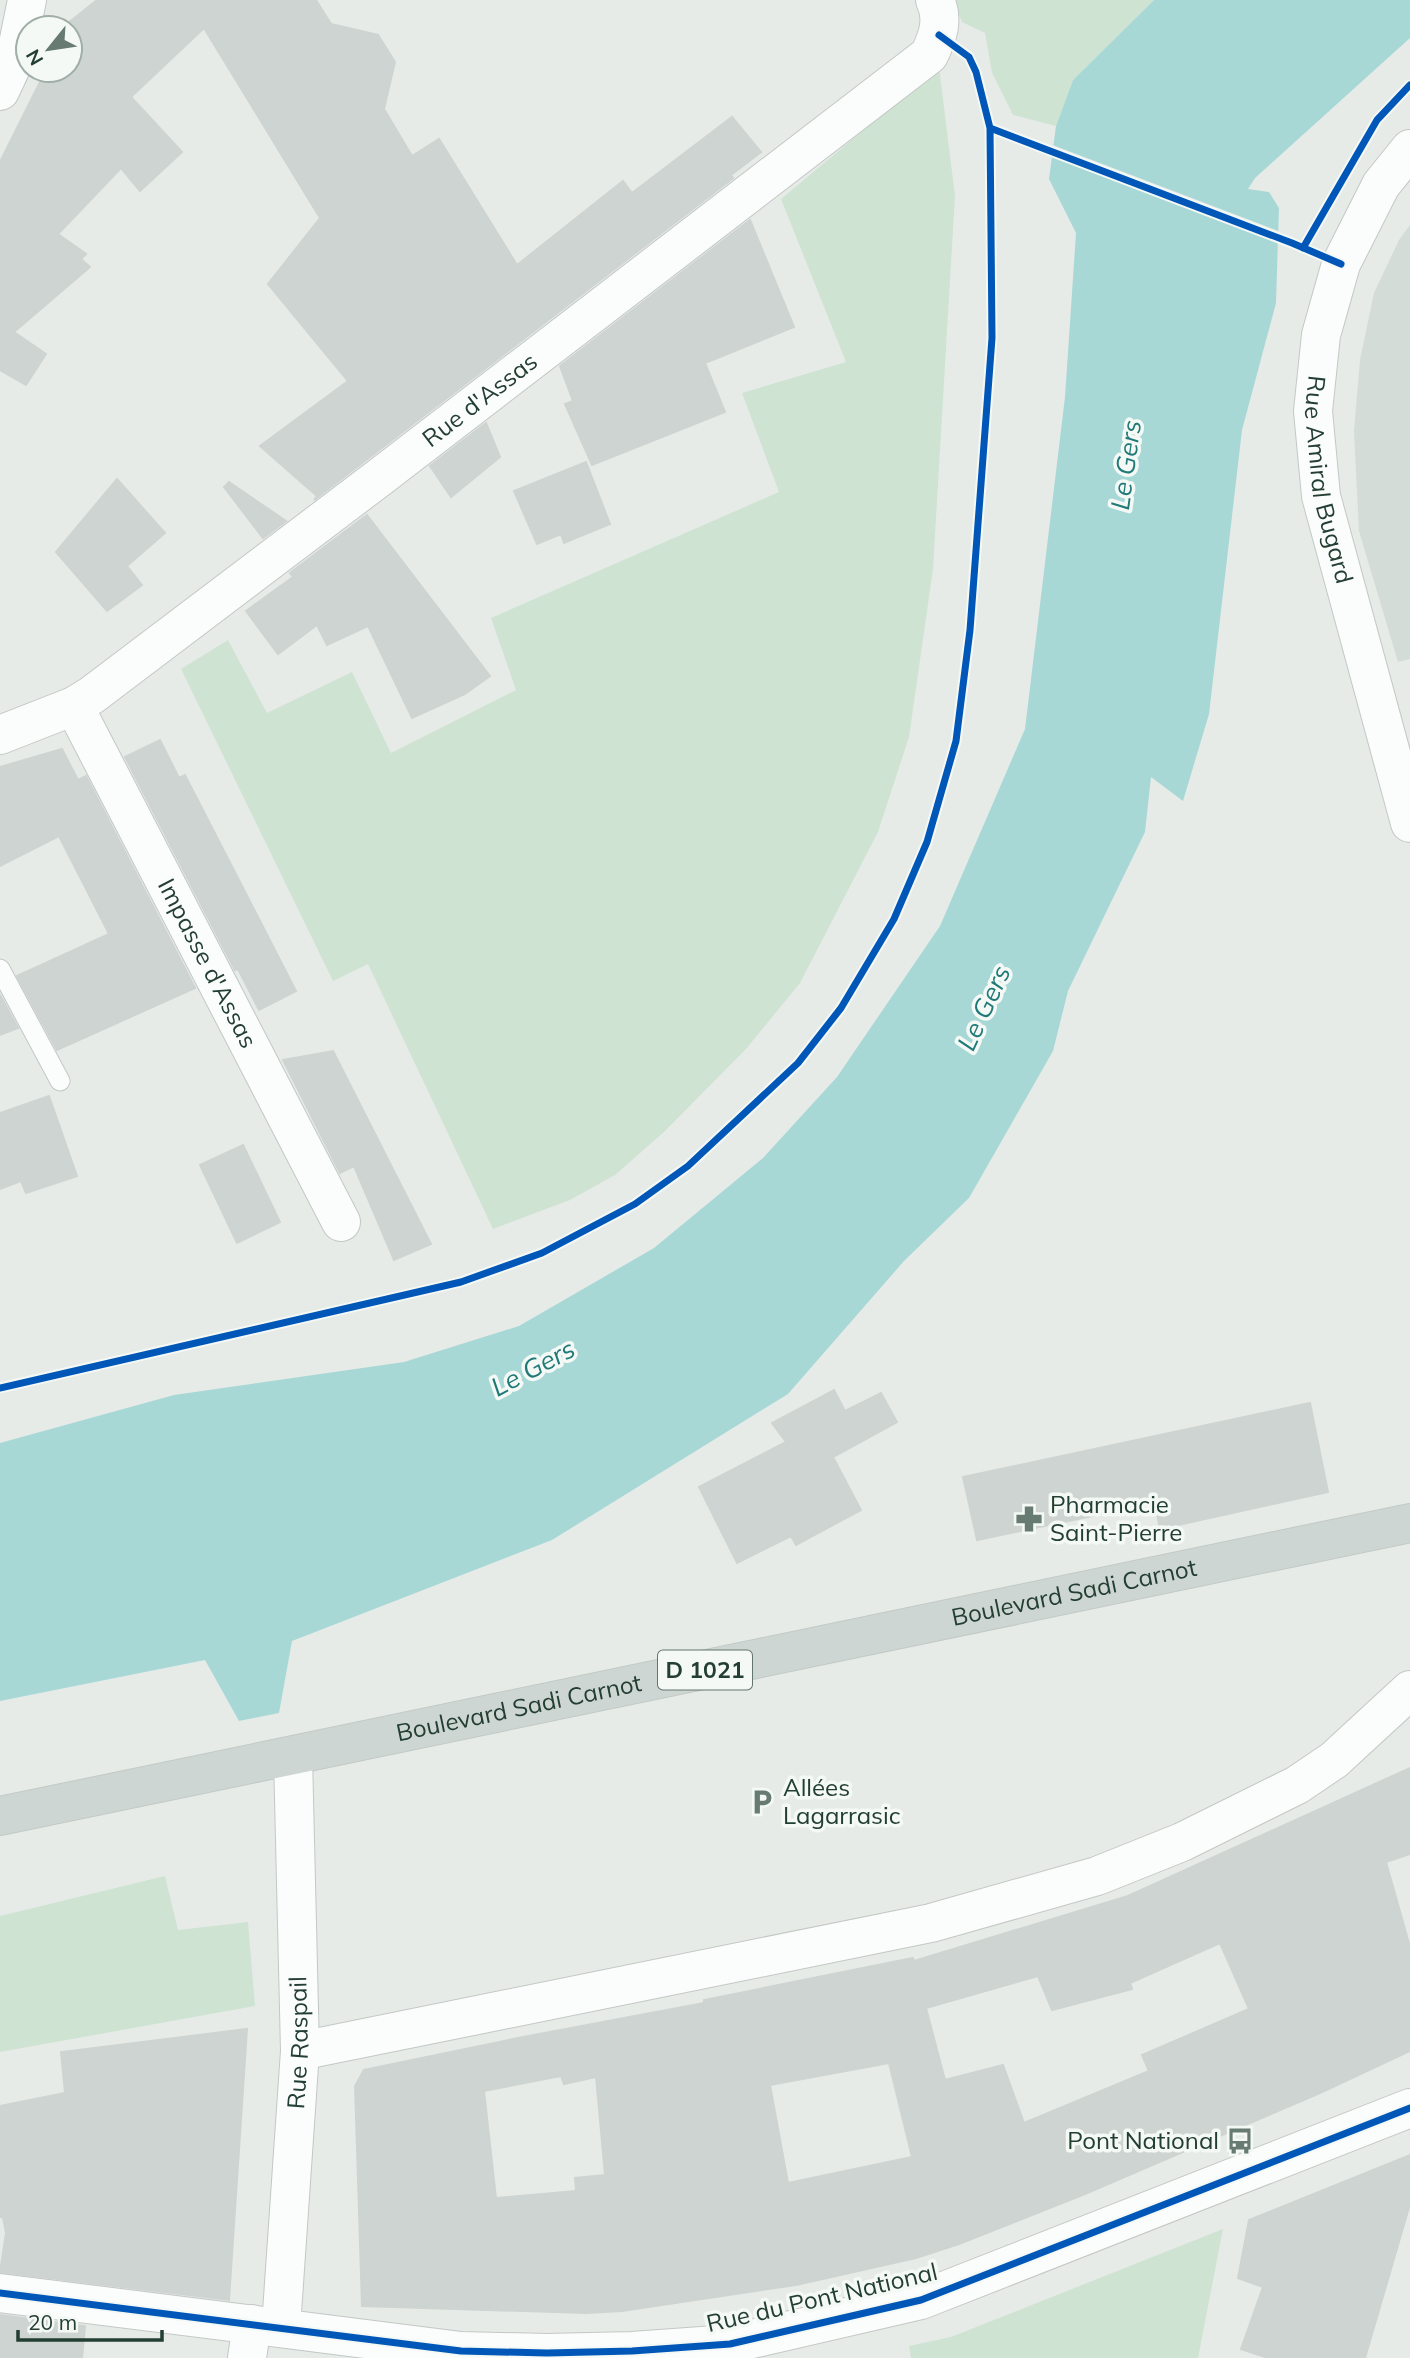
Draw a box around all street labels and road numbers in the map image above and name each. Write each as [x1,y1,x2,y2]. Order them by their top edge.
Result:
street label: Rue d'Assas [416,346,543,453]
street label: Rue Amiral Bugard [1299,374,1360,587]
street label: Impasse d'Assas [152,873,264,1053]
street label: Boulevard Sadi Carnot [949,1552,1199,1632]
road number: D 1021 [658,1651,752,1690]
street label: Boulevard Sadi Carnot [393,1667,644,1747]
street label: Rue Raspail [280,1976,315,2110]
street label: Rue du Pont National [703,2256,940,2338]

